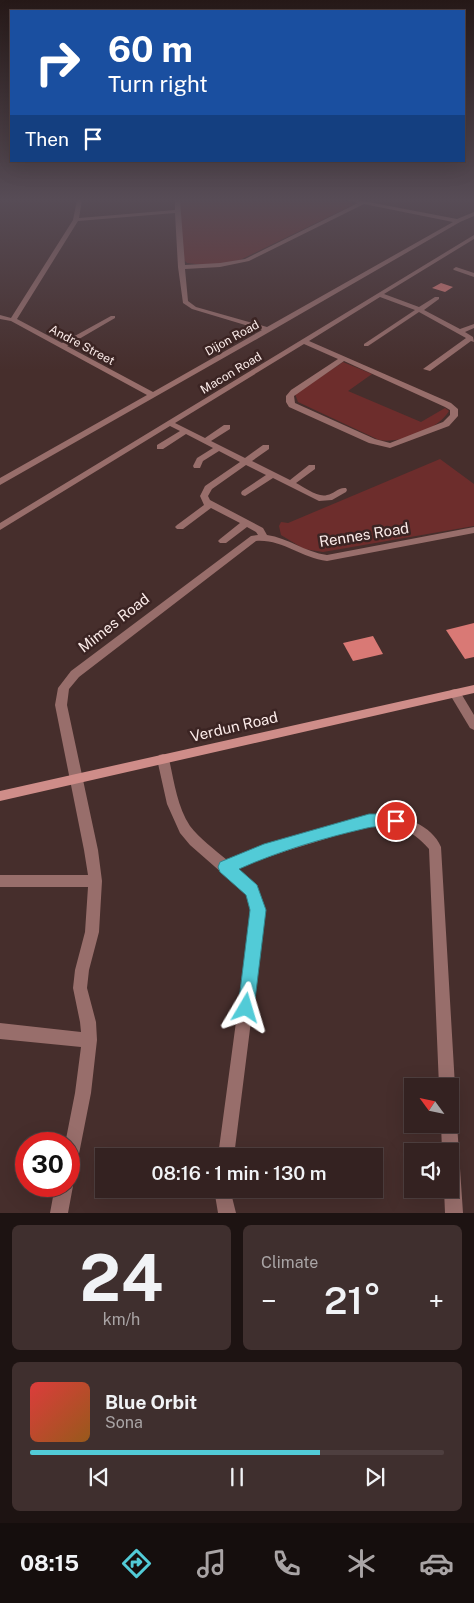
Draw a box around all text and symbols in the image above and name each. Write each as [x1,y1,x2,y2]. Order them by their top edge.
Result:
text: 60 m [108,29,193,70]
icon: right [25,30,90,95]
text: Turn right [108,71,208,97]
icon: arrive [79,125,107,153]
text: Then [25,128,69,150]
street label: Dijon Road [203,317,261,359]
street label: Andre Street [47,322,117,368]
street label: Macon Road [198,349,264,397]
street label: Rennes Road [318,519,410,550]
street label: Mimes Road [75,590,153,656]
street label: Verdun Road [189,708,279,745]
pin [375,800,417,842]
icon: arrive [382,807,410,835]
position arrow [219,981,271,1033]
north arrow [404,1078,459,1132]
map controls [404,1078,459,1198]
speed limit sign: 30 [15,1132,80,1197]
button: sound [404,1143,459,1198]
text: 08:16 · 1 min · 130 m [152,1162,326,1184]
text: 24 [80,1239,163,1316]
text: Climate [261,1253,318,1272]
text: 21° [324,1278,381,1323]
text: − [261,1284,277,1317]
text: + [428,1284,444,1317]
text: km/h [103,1310,140,1329]
text: Blue Orbit [105,1391,197,1413]
text: Sona [105,1413,143,1432]
icon: previous [85,1463,113,1491]
icon: pause [223,1463,251,1491]
icon: next [361,1463,389,1491]
icon: directions [119,1546,154,1581]
icon: music [194,1546,229,1581]
icon: phone [269,1546,304,1581]
icon: climate [344,1546,379,1581]
icon: car [419,1546,454,1581]
text: 08:15 [20,1550,79,1576]

